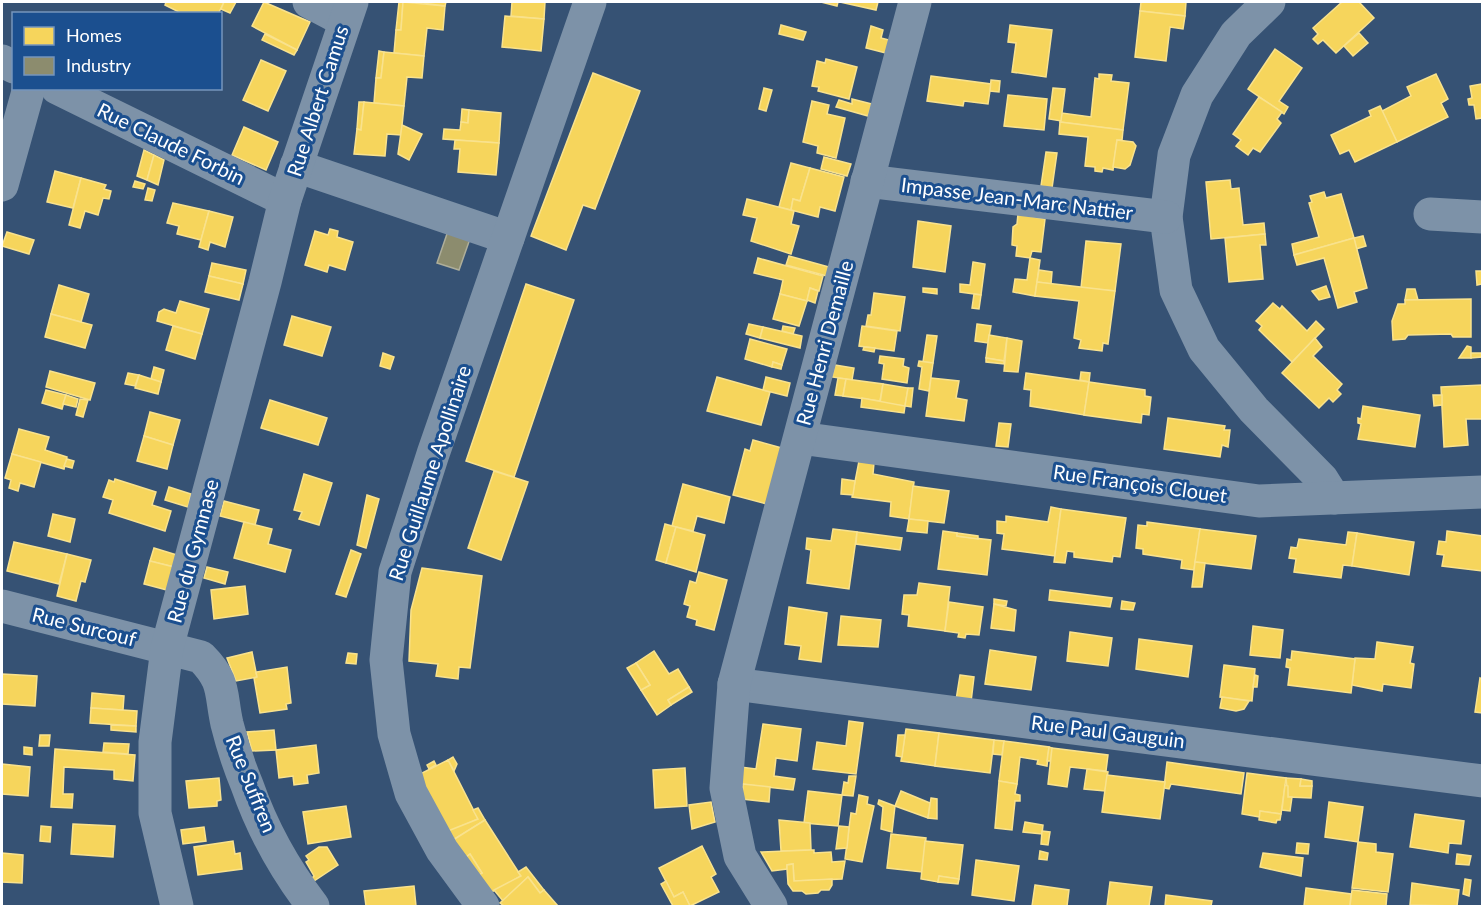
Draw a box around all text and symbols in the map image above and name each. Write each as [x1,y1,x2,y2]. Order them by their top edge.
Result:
legend [12,12,222,90]
street label: Rue Albert Camus [281,22,353,179]
text: Homes [66,24,122,46]
text: Industry [66,54,132,76]
street label: Rue Claude Forbin [94,97,249,189]
street label: Impasse Jean-Marc Nattier [900,172,1135,224]
street label: Rue Henri Demaille [790,258,858,428]
street label: Rue Guillaume Apollinaire [383,362,475,583]
street label: Rue François Clouet [1052,459,1229,507]
street label: Rue du Gymnase [161,476,223,625]
street label: Rue Surcouf [30,602,139,651]
street label: Rue Paul Gauguin [1030,710,1186,752]
street label: Rue Suffren [222,732,282,836]

